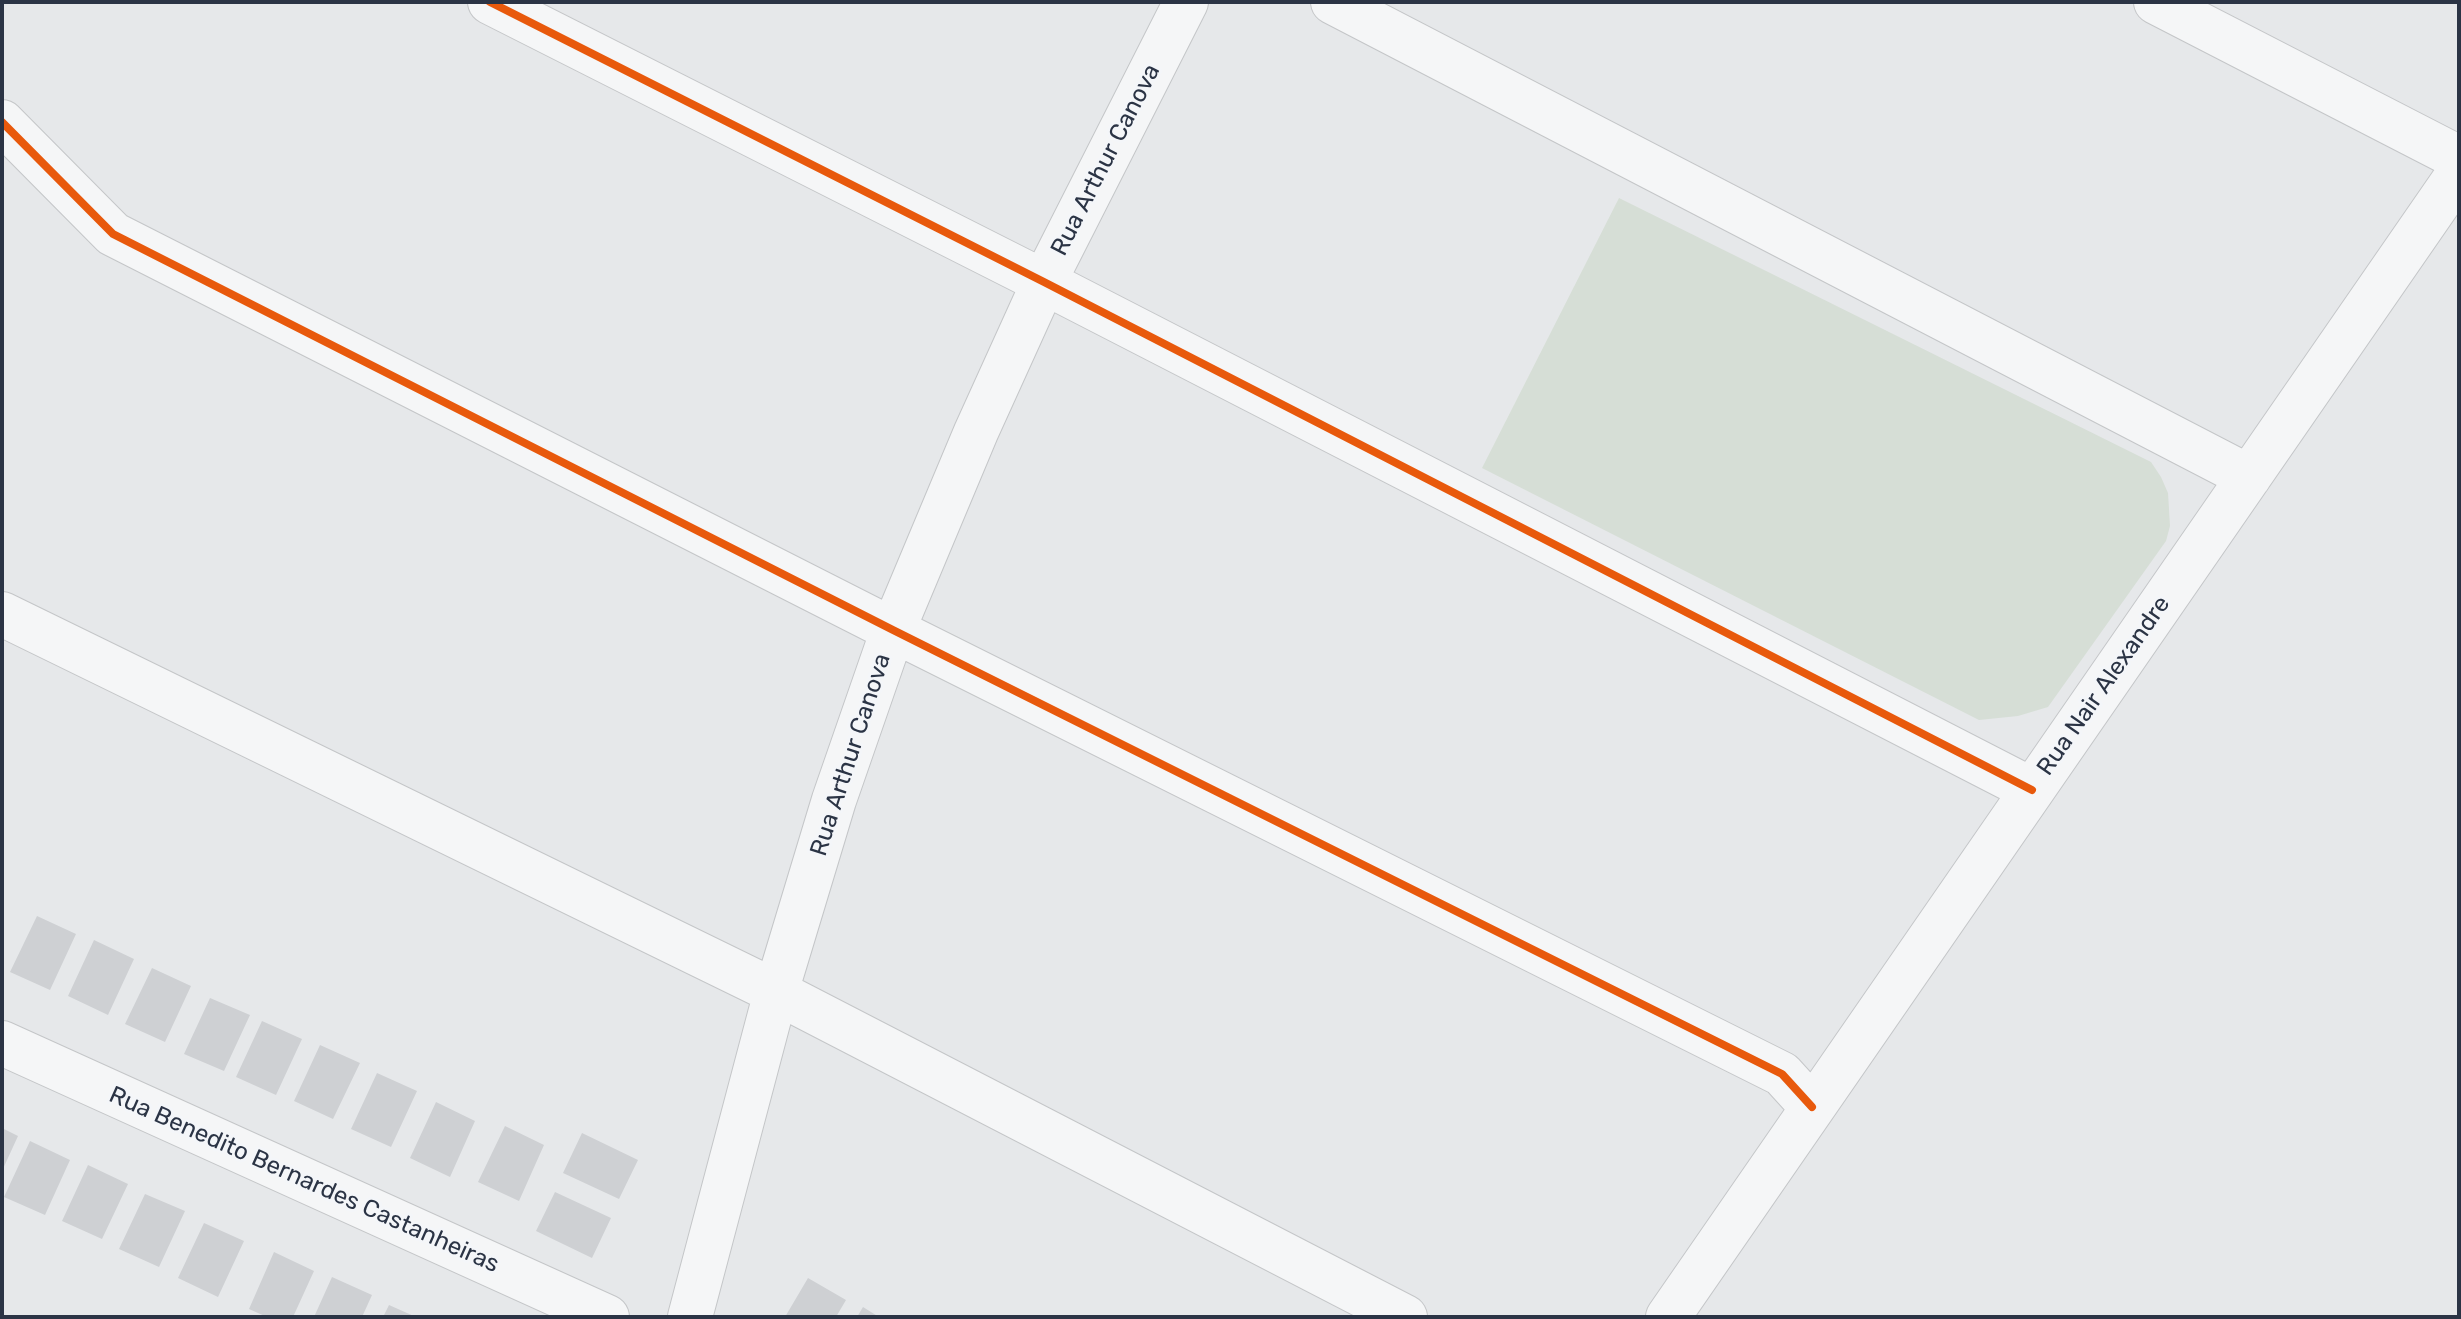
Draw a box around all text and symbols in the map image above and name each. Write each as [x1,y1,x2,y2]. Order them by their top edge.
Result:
street label: Rua Arthur Canova [1045,59,1167,261]
street label: Rua Nair Alexandre [2031,591,2177,781]
street label: Rua Arthur Canova [805,650,897,860]
street label: Rua Benedito Bernardes Castanheiras [105,1081,503,1279]

